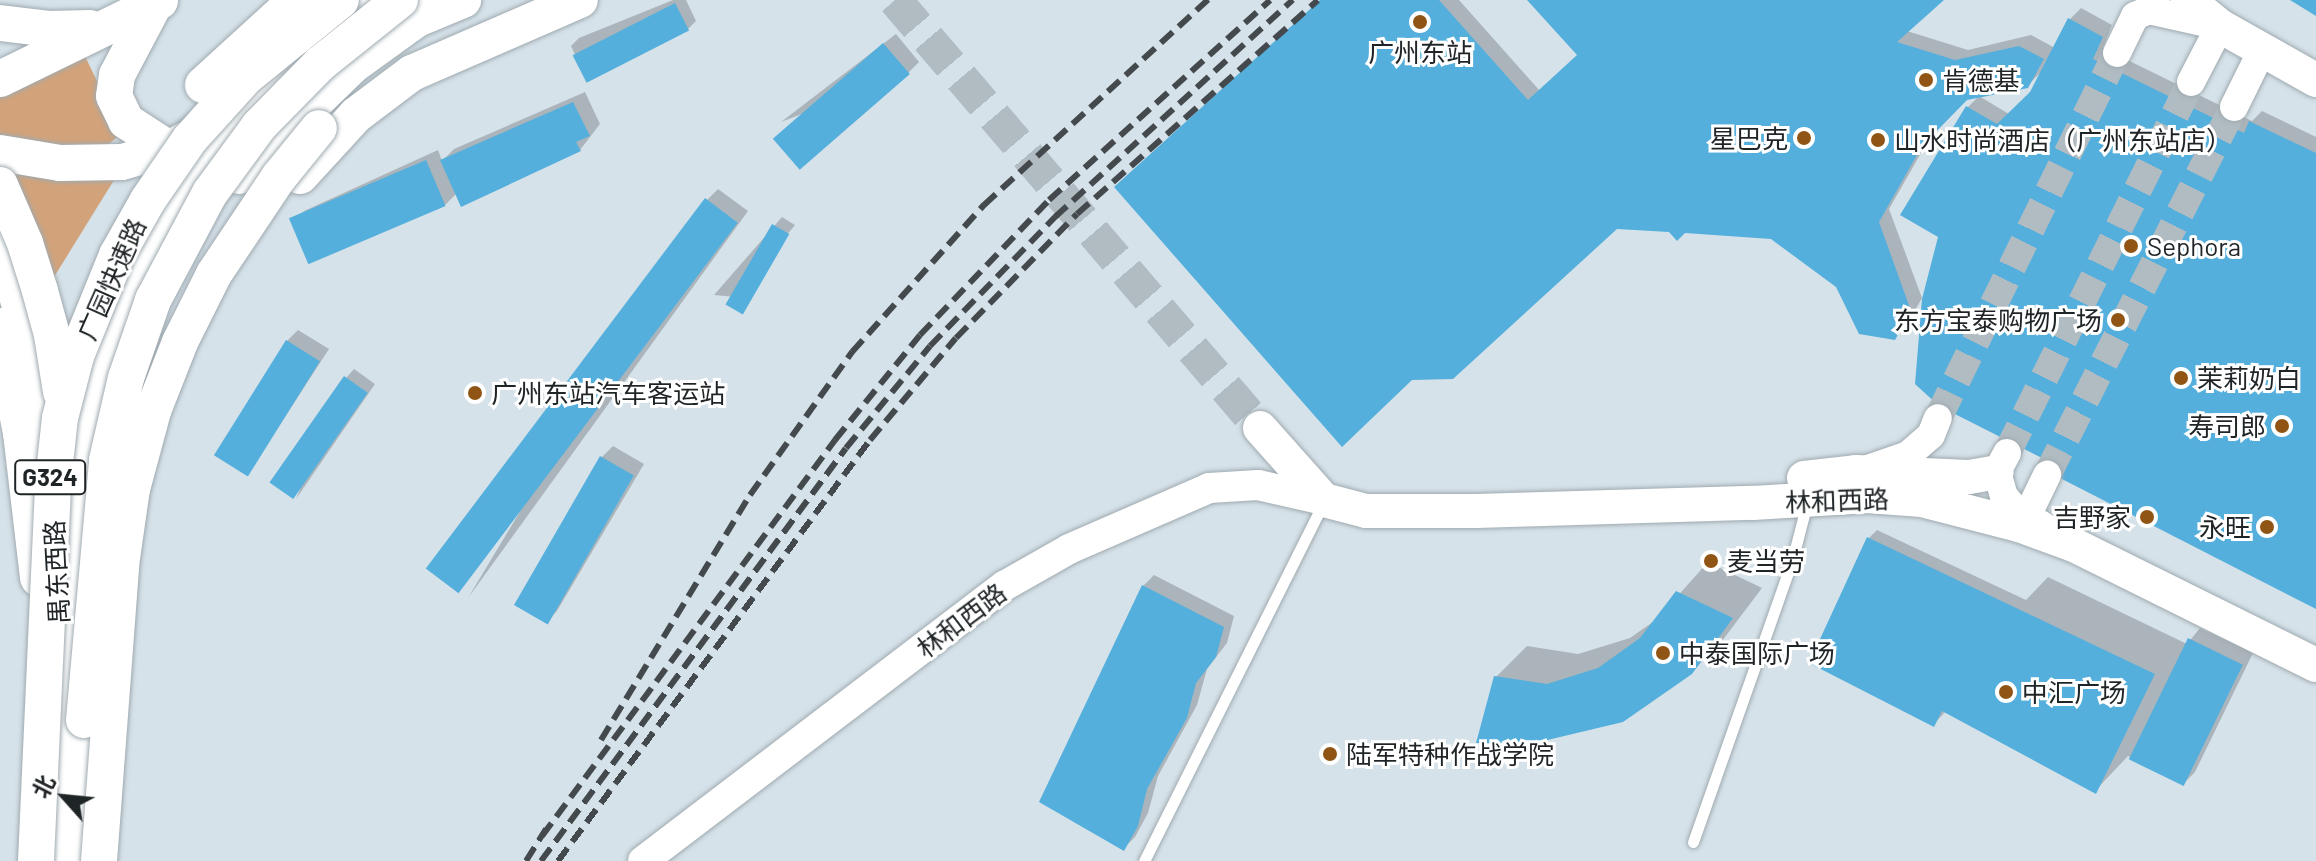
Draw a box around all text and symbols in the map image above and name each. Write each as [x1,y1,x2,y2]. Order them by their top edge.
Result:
marker: 广州东站 [1409,11,1431,33]
place label: 广州东站 [1368,36,1472,68]
place label: 肯德基 [1942,64,2020,96]
marker: 肯德基 [1917,71,1935,89]
place label: 星巴克 [1710,122,1788,154]
place label: 山水时尚酒店（广州东站店） [1894,124,2232,156]
marker: 星巴克 [1795,129,1813,147]
marker: 山水时尚酒店（广州东站店） [1869,131,1887,149]
street label: 广园快速路 [70,213,152,345]
place label: Sephora [2147,230,2241,262]
marker: Sephora [2122,237,2140,255]
place label: 东方宝泰购物广场 [1894,304,2102,336]
marker: 东方宝泰购物广场 [2109,311,2127,329]
place label: 茉莉奶白 [2197,362,2301,394]
marker: 茉莉奶白 [2172,369,2190,387]
place label: 广州东站汽车客运站 [491,377,725,409]
marker: 广州东站汽车客运站 [466,384,484,402]
place label: 寿司郎 [2188,410,2266,442]
marker: 寿司郎 [2273,417,2291,435]
road number: G324 [14,457,86,497]
street label: 林和西路 [1784,483,1890,517]
place label: 吉野家 [2053,501,2131,533]
marker: 吉野家 [2138,508,2156,526]
place label: 永旺 [2199,511,2251,543]
marker: 永旺 [2258,518,2276,536]
street label: 禺东西路 [38,519,74,625]
place label: 麦当劳 [1727,545,1805,577]
marker: 麦当劳 [1702,552,1720,570]
street label: 林和西路 [910,576,1012,664]
place label: 中泰国际广场 [1679,637,1835,669]
marker: 中泰国际广场 [1654,644,1672,662]
place label: 中汇广场 [2022,676,2126,708]
marker: 中汇广场 [1997,683,2015,701]
place label: 陆军特种作战学院 [1346,738,1554,770]
marker: 陆军特种作战学院 [1321,745,1339,763]
north arrow [24,757,104,837]
text: 北 [26,770,59,802]

